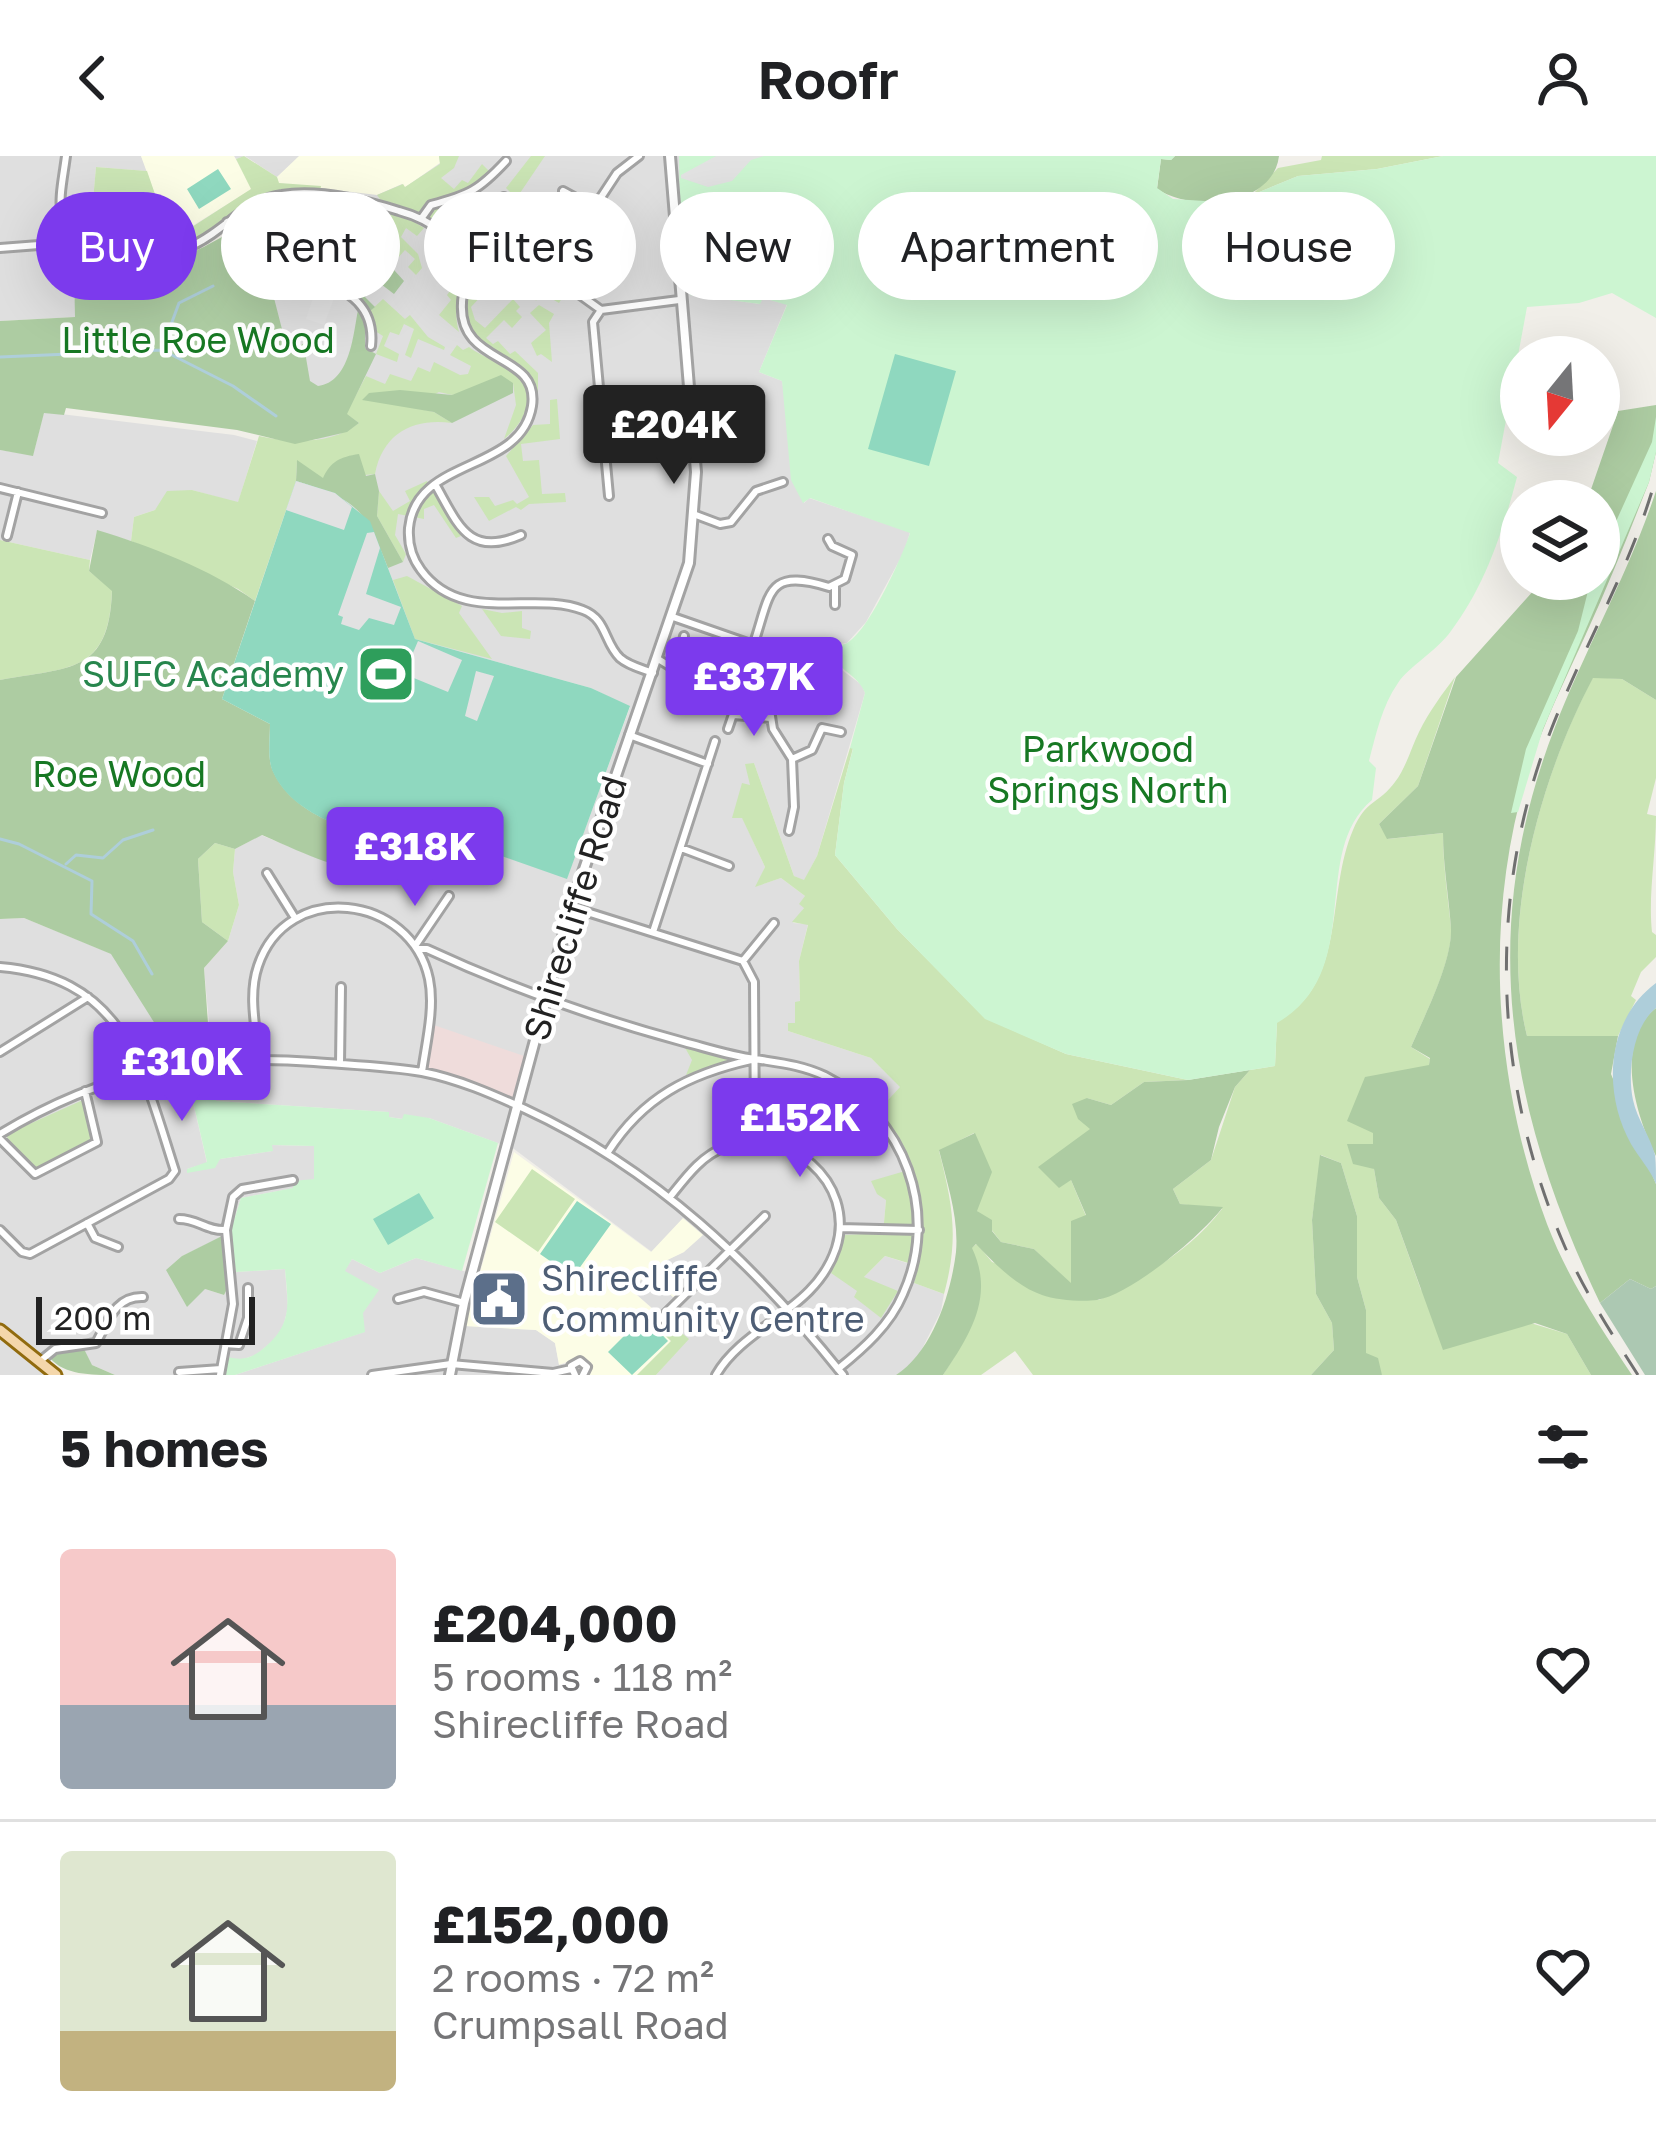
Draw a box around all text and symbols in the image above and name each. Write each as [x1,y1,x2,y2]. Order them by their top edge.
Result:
icon: back [60,45,126,111]
icon: person [1530,45,1596,111]
text: Roofr [757,46,899,111]
chip: Buy [36,192,197,300]
chip: Rent [221,192,400,300]
chip: Filters [424,192,636,300]
chip: New [660,192,834,300]
chip: Apartment [858,192,1158,300]
chip: House [1182,192,1395,300]
park label: Little Roe Wood [61,318,335,361]
north arrow [1500,336,1620,456]
map controls [1500,336,1620,600]
pin: £204K [590,385,758,487]
text: £204K [610,400,738,447]
button: layers [1500,480,1620,600]
pin: £337K [670,637,838,739]
sports icon: SUFC Academy [355,643,417,705]
place label: SUFC Academy [82,652,344,695]
text: £337K [693,652,815,699]
park label: Parkwood Springs North [987,727,1229,811]
park label: Roe Wood [32,752,206,795]
street label: Shirecliffe Road [514,770,635,1045]
pin: £318K [331,807,499,909]
text: £318K [354,822,476,869]
pin: £310K [98,1022,266,1124]
text: £310K [120,1037,244,1084]
pin: £152K [716,1078,884,1180]
text: £152K [739,1093,861,1140]
place label: Shirecliffe Community Centre [541,1256,865,1340]
public building icon: Shirecliffe Community Centre [468,1268,530,1330]
scale bar [36,1291,255,1344]
text: 200 m [54,1298,152,1337]
icon: filters [1530,1414,1596,1480]
text: 5 homes [60,1417,269,1478]
text: £204,000 [432,1592,678,1653]
icon: home [156,1597,300,1741]
icon: heart [1530,1636,1596,1702]
text: 5 rooms · 118 m² [432,1653,732,1700]
text: Shirecliffe Road [432,1700,729,1747]
text: £152,000 [432,1893,670,1954]
icon: home [156,1899,300,2043]
icon: heart [1530,1938,1596,2004]
text: 2 rooms · 72 m² [432,1954,714,2001]
text: Crumpsall Road [432,2001,729,2048]

